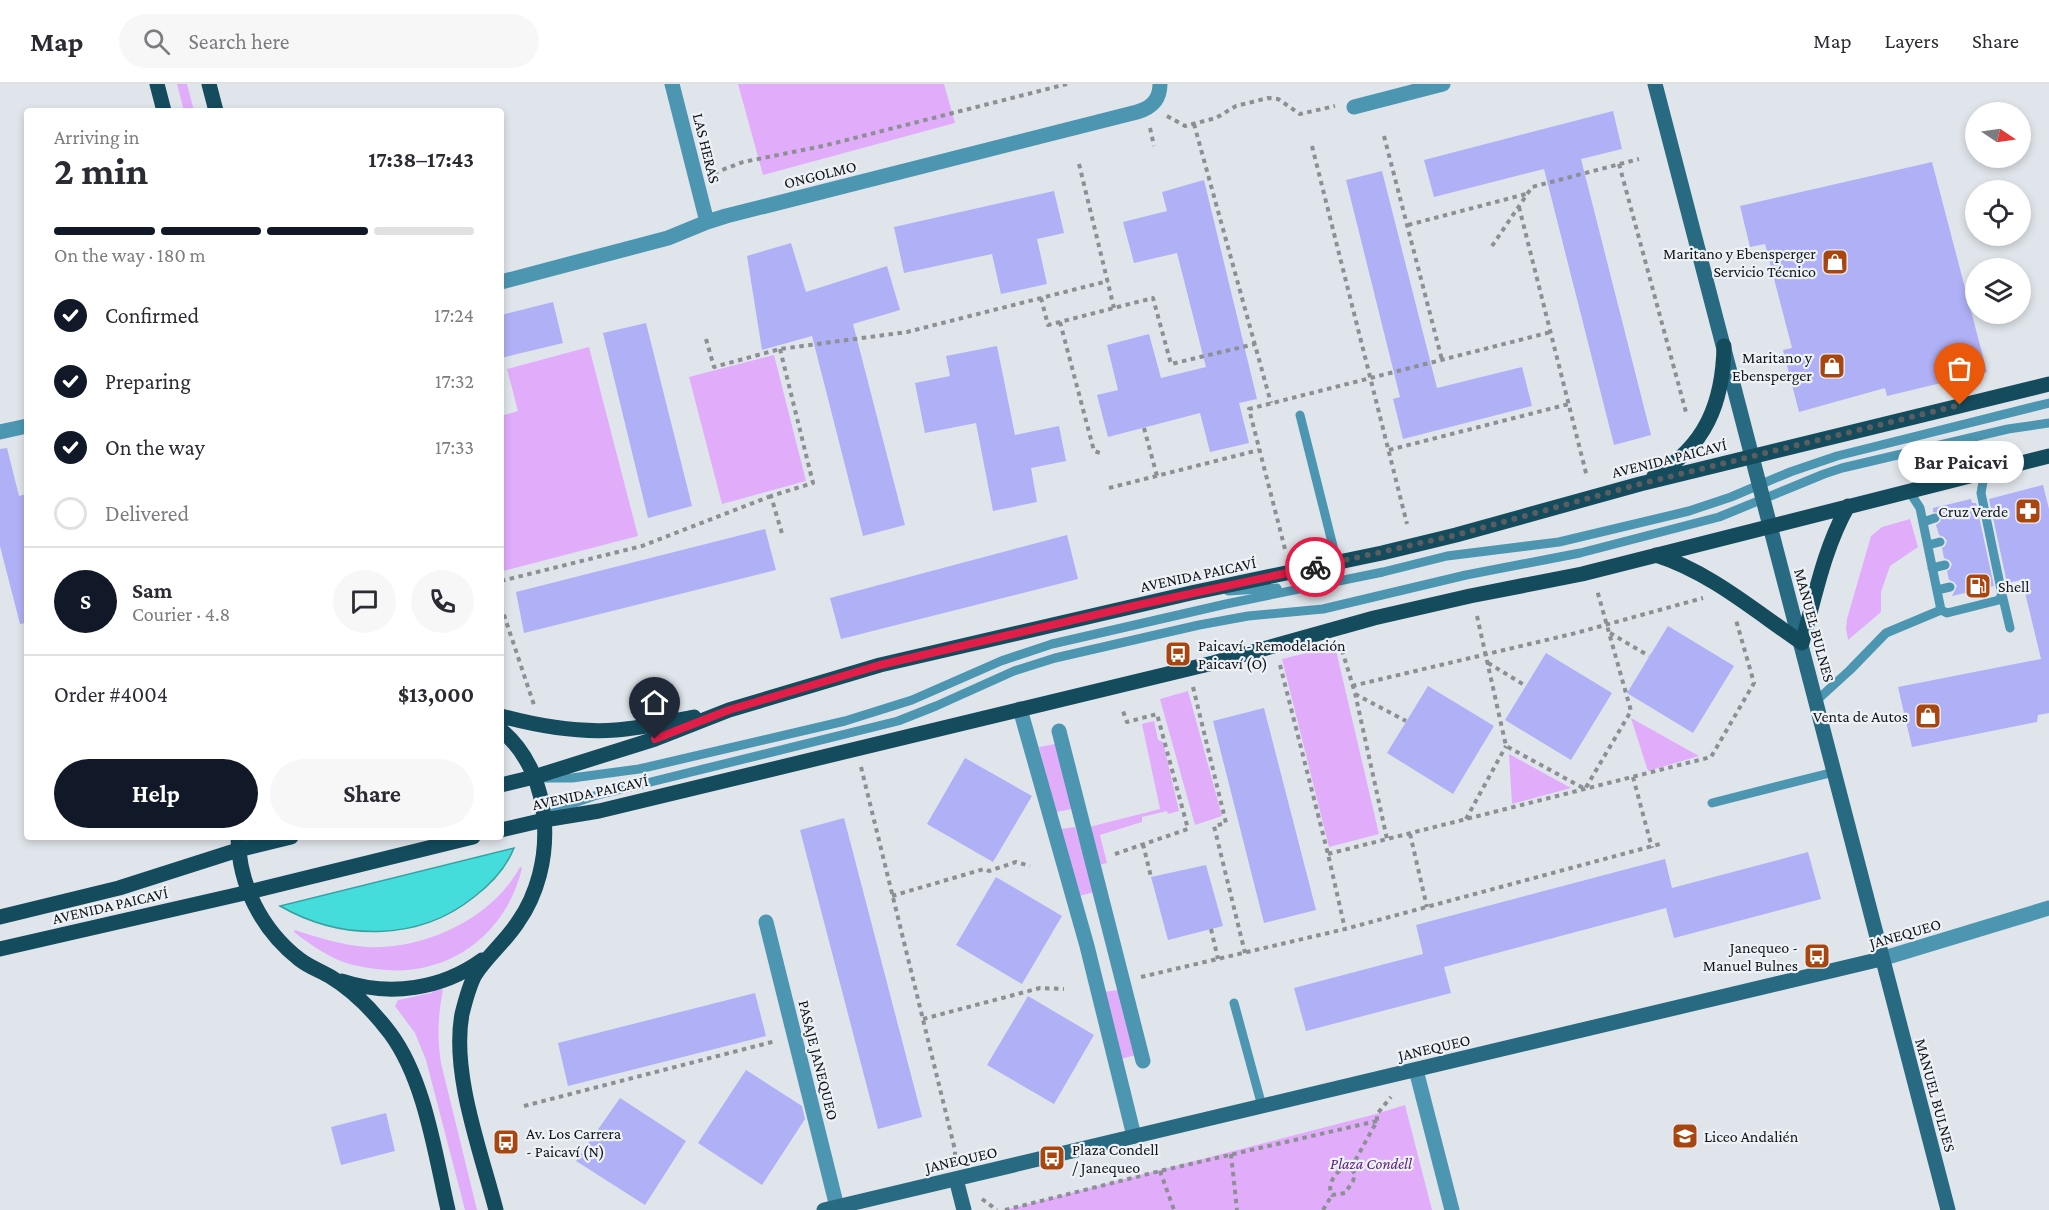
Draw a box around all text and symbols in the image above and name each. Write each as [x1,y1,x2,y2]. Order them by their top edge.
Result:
search box [119,14,539,68]
icon: search [140,25,173,58]
text: Map [30,26,83,57]
text: Search here [188,29,289,54]
text: Map [1813,29,1852,53]
text: Layers [1885,29,1939,53]
text: Share [1972,29,2019,53]
north arrow [1965,102,2031,168]
map controls [1965,102,2031,324]
street label: LAS HERAS [690,111,723,185]
text: Arriving in [54,126,139,148]
text: 17:38–17:43 [368,147,474,172]
text: 2 min [54,149,148,192]
street label: ONGOLMO [782,157,858,192]
button: locate [1965,180,2031,246]
text: On the way · 180 m [54,244,206,266]
place label: Maritano y Ebensperger Servicio Técnico [1663,245,1816,280]
shop icon: Maritano y Ebensperger Servicio Técnico [1820,247,1850,277]
button: layers [1965,258,2031,324]
icon: check [54,299,87,332]
text: Confirmed [105,303,199,328]
text: 17:24 [434,304,474,326]
pin [1934,343,1985,405]
place label: Maritano y Ebensperger [1732,349,1813,385]
shop icon: Maritano y Ebensperger [1817,351,1847,381]
icon: bag [1943,352,1976,385]
icon: check [54,365,87,398]
text: Preparing [105,369,191,394]
text: 17:32 [435,370,474,392]
icon: check [54,431,87,464]
text: On the way [105,435,205,460]
text: 17:33 [435,436,474,458]
street label: AVENIDA PAICAVÍ [1610,436,1729,481]
callout: Bar Paicavi [1897,441,2023,483]
text: Bar Paicavi [1914,451,2008,473]
pharmacy icon: Cruz Verde [2013,496,2043,526]
text: Delivered [105,501,189,526]
place label: Cruz Verde [1938,503,2008,520]
courier [1285,537,1345,597]
icon: bike [1299,551,1332,584]
street label: AVENIDA PAICAVÍ [1139,554,1258,595]
street label: MANUEL BULNES [1791,567,1838,684]
button: chat [333,570,396,633]
button: phone [411,570,474,633]
fuel station icon: Shell [1963,571,1993,601]
text: Sam [132,578,172,603]
place label: Shell [1998,578,2030,595]
text: S [80,589,91,614]
text: Courier · 4.8 [132,603,230,625]
place label: Paicaví - Remodelación Paicaví (O) [1198,637,1346,673]
bus stop icon: Paicaví - Remodelación Paicaví (O) [1163,639,1193,669]
pin [629,677,680,739]
text: Order #4004 [54,682,168,707]
text: $13,000 [398,682,474,707]
icon: home [638,686,671,719]
shop icon: Venta de Autos [1913,701,1943,731]
place label: Venta de Autos [1813,708,1908,725]
button: Help [54,759,258,828]
button: Share [270,759,474,828]
street label: AVENIDA PAICAVÍ [531,772,650,813]
street label: AVENIDA PAICAVÍ [51,884,170,927]
street label: JANEQUEO [1866,915,1943,953]
place label: Janequeo - Manuel Bulnes [1703,939,1798,974]
bus stop icon: Janequeo - Manuel Bulnes [1802,941,1832,971]
street label: PASAJE JANEQUEO [794,998,842,1122]
street label: JANEQUEO [1394,1031,1472,1065]
street label: MANUEL BULNES [1912,1037,1959,1154]
school or university icon: Liceo Andalién [1670,1121,1700,1151]
place label: Av. Los Carrera - Paicaví (N) [526,1125,622,1161]
bus stop icon: Av. Los Carrera - Paicaví (N) [491,1127,521,1157]
place label: Liceo Andalién [1704,1128,1799,1145]
place label: Plaza Condell / Janequeo [1072,1141,1159,1177]
street label: JANEQUEO [921,1143,999,1177]
bus stop icon: Plaza Condell / Janequeo [1037,1143,1067,1173]
park label: Plaza Condell [1330,1155,1413,1172]

